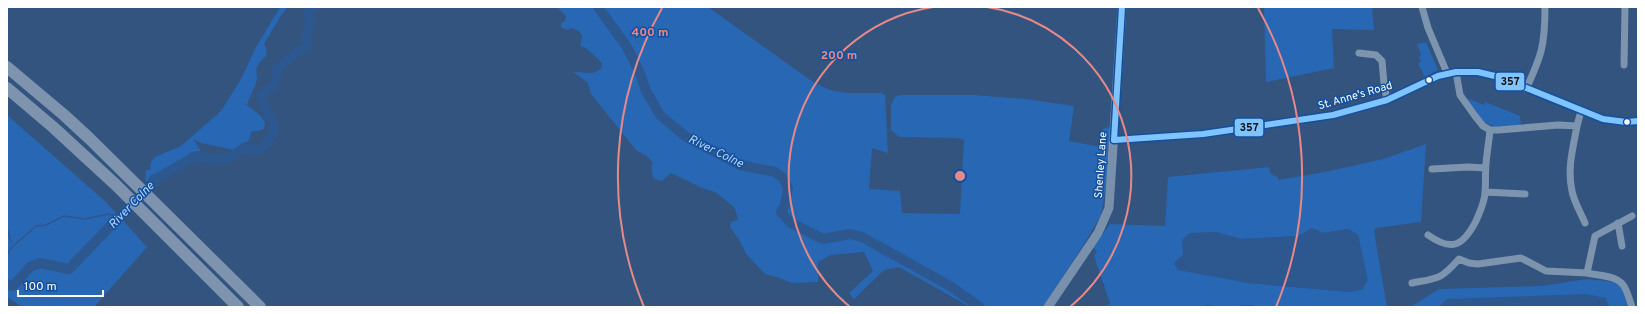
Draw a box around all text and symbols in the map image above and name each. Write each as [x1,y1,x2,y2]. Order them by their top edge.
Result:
text: 400 m [631,25,669,41]
text: 200 m [821,48,857,64]
line badge: 357 [1495,72,1525,91]
unlabelled marker [1424,75,1434,85]
text: 357 [1500,75,1520,89]
street label: St. Anne's Road [1316,79,1394,113]
unlabelled marker [1622,117,1632,127]
line badge: 357 [1234,118,1264,137]
text: 357 [1239,121,1259,135]
street label: Shenley Lane [1092,131,1110,199]
water label: River Colne [685,132,747,172]
centre of rings [953,169,967,183]
water label: River Colne [105,178,159,233]
scale bar [18,272,103,298]
text: 100 m [24,279,57,295]

